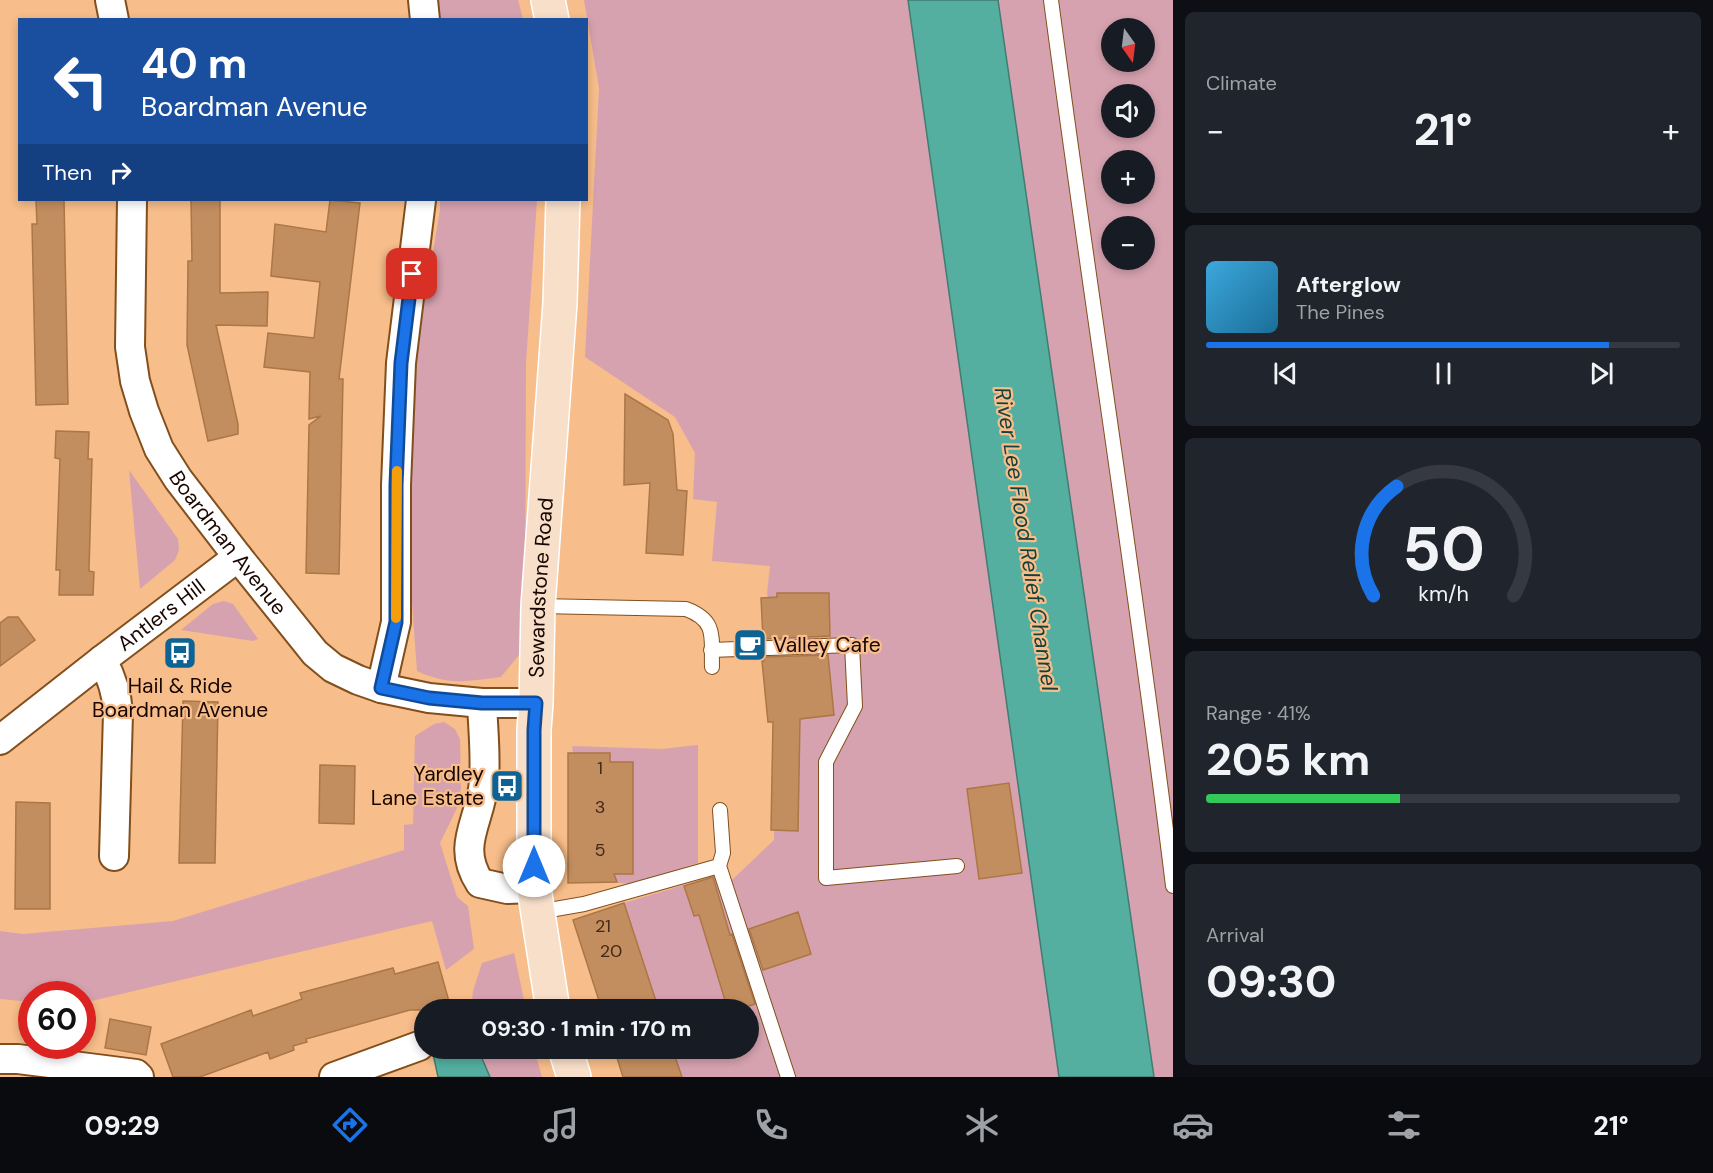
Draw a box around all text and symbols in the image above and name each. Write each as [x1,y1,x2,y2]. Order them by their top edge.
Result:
north arrow [1101,18,1155,72]
map controls [1101,18,1155,270]
text: 40 m [141,36,247,91]
icon: left [42,42,120,120]
text: Climate [1206,70,1277,96]
button: sound [1101,84,1155,138]
text: Boardman Avenue [141,89,368,124]
text: 21° [1414,100,1472,159]
text: − [1206,109,1224,152]
text: + [1662,109,1680,152]
button: + [1101,150,1155,204]
icon: right [104,156,137,189]
text: Then [42,158,92,187]
button: − [1101,216,1155,270]
pin [386,248,437,299]
icon: arrive [395,257,428,290]
text: Afterglow [1296,270,1401,299]
text: The Pines [1296,299,1385,325]
icon: previous [1269,357,1302,390]
icon: pause [1427,357,1460,390]
icon: next [1585,357,1618,390]
water label: River Lee Flood Relief Channel [988,385,1065,694]
street label: Boardman Avenue [162,465,293,621]
street label: Sewardstone Road [523,497,560,678]
text: 50 [1402,508,1484,589]
street label: Antlers Hill [112,573,211,658]
text: km/h [1418,580,1468,608]
cafe icon: Valley Cafe [732,627,768,663]
place label: Valley Cafe [773,631,881,659]
bus stop icon: Hail & Ride Boardman Avenue [162,635,198,671]
place label: Hail & Ride Boardman Avenue [92,672,268,724]
text: Range · 41% [1206,700,1311,726]
text: 205 km [1206,730,1370,789]
house number: 1 [597,756,603,780]
place label: Yardley Lane Estate [371,760,484,812]
bus stop icon: Yardley Lane Estate [489,768,525,804]
house number: 3 [595,795,605,819]
position arrow [502,834,566,898]
house number: 5 [595,838,605,862]
house number: 21 [595,914,611,938]
text: Arrival [1206,922,1264,948]
house number: 20 [600,939,622,963]
text: 09:30 [1206,952,1337,1011]
speed limit sign: 60 [18,981,96,1059]
text: 09:30 · 1 min · 170 m [481,1014,692,1043]
icon: directions [329,1104,371,1146]
icon: music [540,1104,582,1146]
icon: phone [750,1104,792,1146]
icon: climate [961,1104,1003,1146]
icon: car [1172,1104,1214,1146]
icon: filters [1383,1104,1425,1146]
text: 09:29 [84,1108,160,1143]
text: 21° [1593,1108,1629,1143]

